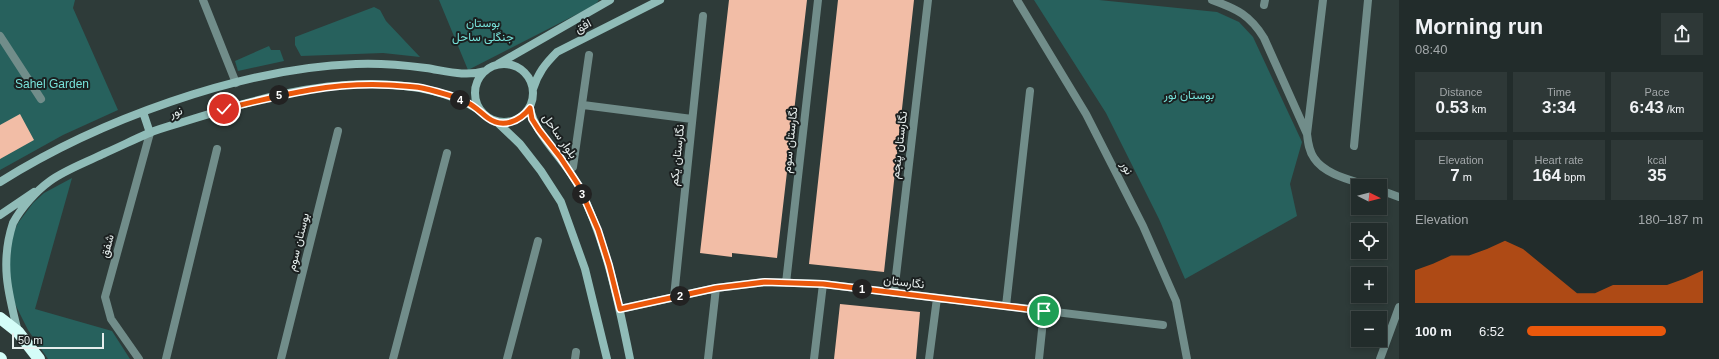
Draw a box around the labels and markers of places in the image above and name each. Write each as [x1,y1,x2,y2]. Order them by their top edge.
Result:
pin: 5 [269,85,289,105]
pin: 4 [450,90,470,110]
pin [207,92,241,126]
pin: 3 [572,184,592,204]
pin: 1 [852,279,872,299]
pin: 2 [670,286,690,306]
pin [1027,294,1061,328]

